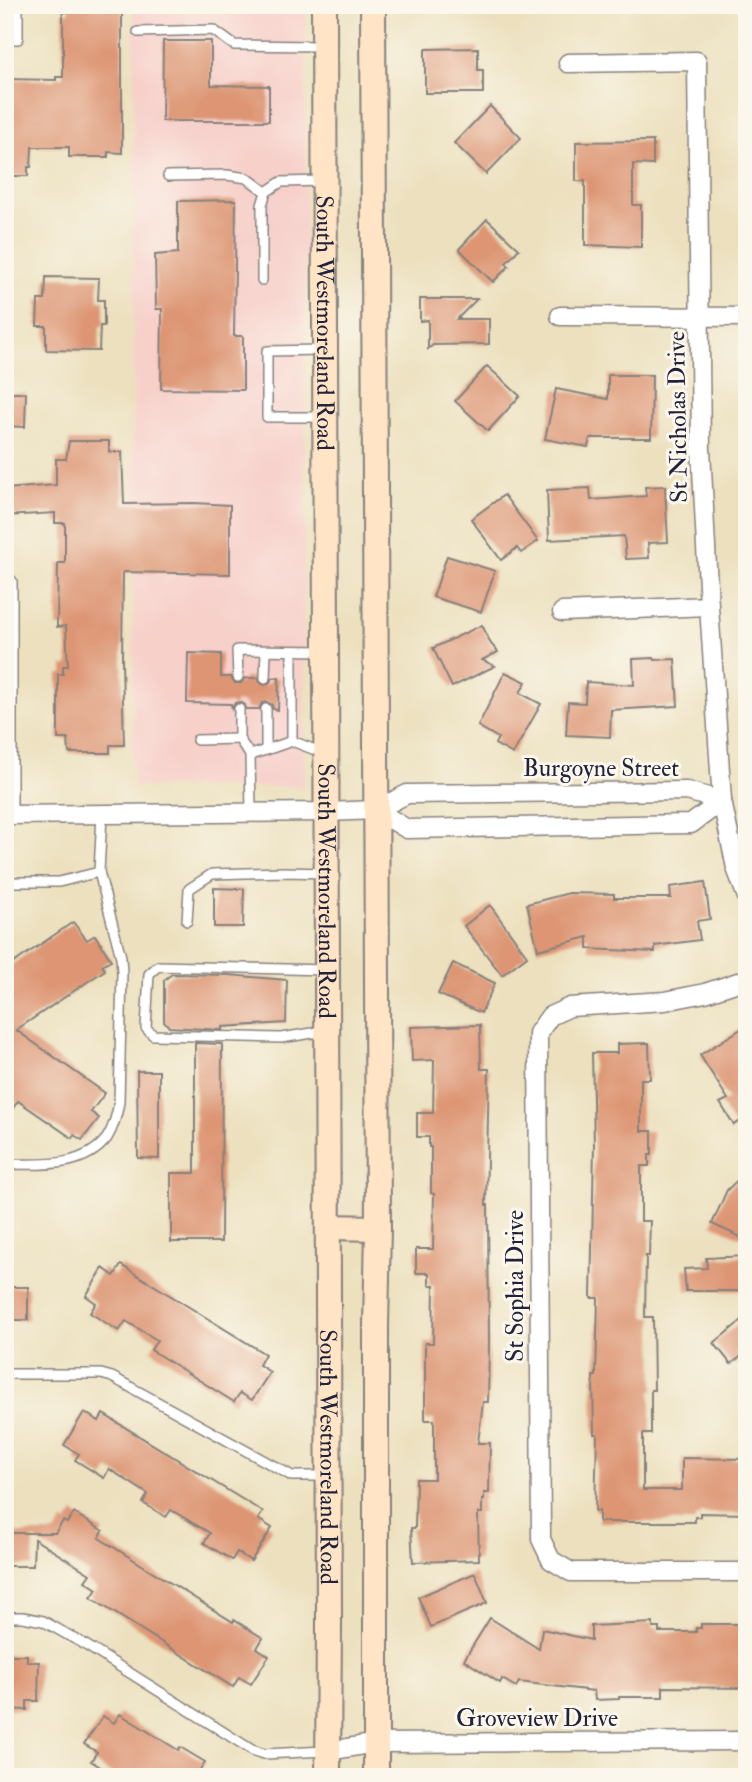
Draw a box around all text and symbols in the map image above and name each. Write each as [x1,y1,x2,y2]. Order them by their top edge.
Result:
street label: South Westmoreland Road [309,195,341,451]
street label: St Nicholas Drive [661,331,695,503]
street label: Burgoyne Street [523,753,679,784]
street label: South Westmoreland Road [311,763,343,1019]
street label: St Sophia Drive [500,1210,531,1362]
street label: South Westmoreland Road [313,1329,344,1585]
street label: Groveview Drive [456,1703,618,1734]

